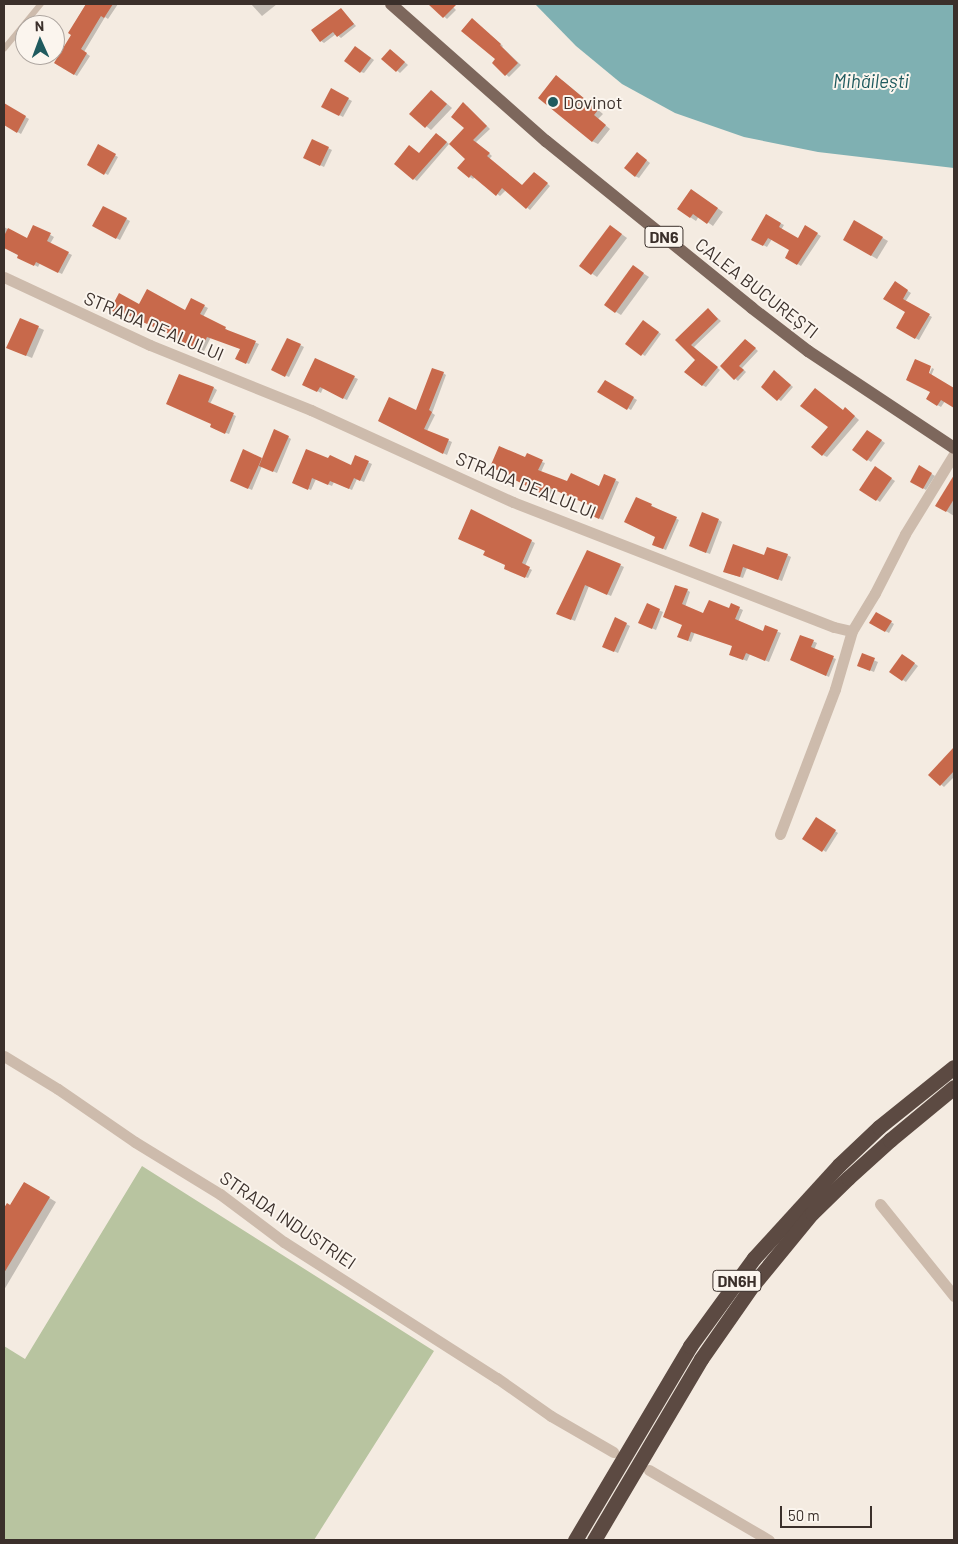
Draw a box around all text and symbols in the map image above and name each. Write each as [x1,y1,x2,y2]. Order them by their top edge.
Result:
north arrow [15,15,65,65]
text: N [35,17,44,34]
water label: Mihăilești [833,70,909,92]
place label: Dovinot [563,91,623,113]
marker: Dovinot [547,96,559,108]
road number: DN6 [644,223,684,250]
street label: CALEA BUCUREȘTI [691,233,823,343]
street label: STRADA DEALULUI [81,287,227,365]
street label: STRADA DEALULUI [453,447,599,523]
street label: STRADA INDUSTRIEI [216,1167,360,1273]
road number: DN6H [712,1268,762,1294]
scale bar [783,1496,876,1528]
text: 50 m [788,1506,820,1524]

